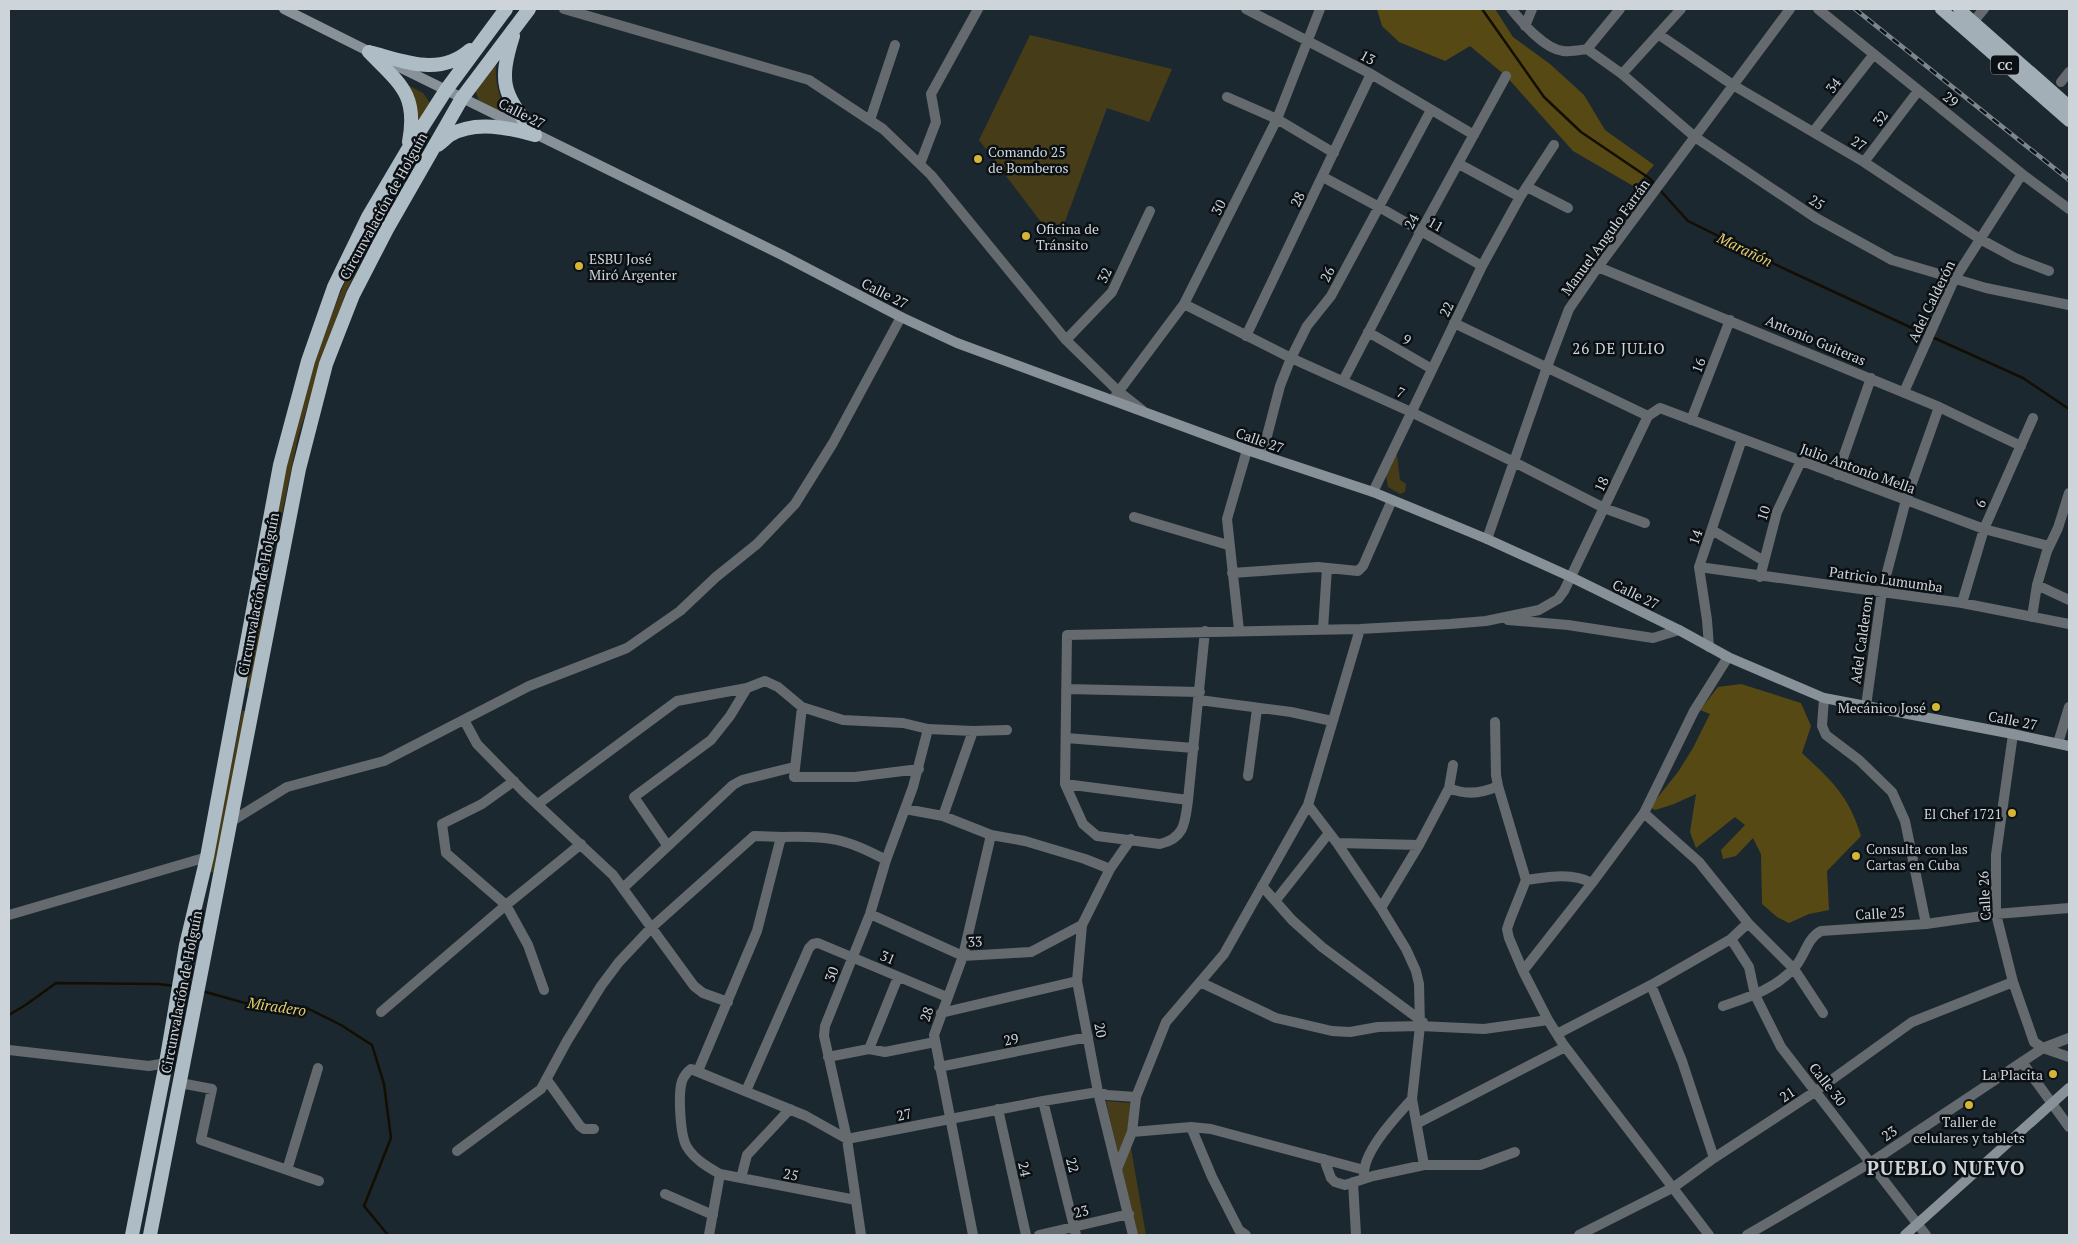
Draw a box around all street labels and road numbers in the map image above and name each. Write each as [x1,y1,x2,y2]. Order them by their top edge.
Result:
street label: 13 [1357,45,1379,69]
road number: CC [1991,56,2019,74]
street label: 34 [1821,73,1845,97]
street label: 29 [1939,87,1963,111]
street label: Calle 27 [495,93,549,133]
street label: 32 [1868,106,1892,130]
street label: Circunvalación de Holguín [335,128,432,283]
street label: 27 [1848,131,1870,155]
street label: Manuel Angulo Farrán [1556,174,1654,299]
street label: 28 [1285,188,1309,210]
street label: 25 [1806,190,1828,214]
street label: 30 [1206,196,1230,218]
street label: 24 [1399,209,1423,232]
street label: 11 [1425,212,1447,236]
street label: Adel Calderón [1903,256,1959,345]
street label: 26 [1315,262,1339,285]
street label: 32 [1092,264,1116,286]
street label: Calle 27 [858,273,912,313]
street label: 22 [1434,298,1458,320]
street label: Antonio Guiteras [1763,310,1869,370]
street label: 9 [1399,329,1415,349]
street label: 16 [1686,354,1710,375]
street label: 7 [1394,382,1408,402]
street label: Calle 27 [1233,423,1287,457]
street label: Julio Antonio Mella [1798,438,1918,498]
street label: 18 [1589,473,1613,495]
street label: 6 [1970,495,1990,510]
street label: 10 [1752,503,1774,523]
street label: Circunvalación de Holguín [233,510,283,677]
street label: 14 [1684,526,1707,547]
street label: Patricio Lumumba [1828,562,1944,596]
street label: Calle 27 [1609,575,1663,613]
street label: Adel Calderon [1845,594,1877,685]
street label: Calle 27 [1987,706,2039,734]
street label: Calle 26 [1973,870,1995,921]
street label: Calle 25 [1855,902,1905,924]
street label: Circunvalación de Holguín [156,908,206,1075]
street label: 33 [967,931,983,951]
street label: 31 [877,945,899,969]
street label: 30 [819,964,843,984]
street label: 28 [915,1004,937,1024]
street label: 20 [1090,1021,1112,1039]
street label: 29 [1002,1028,1020,1050]
street label: Calle 30 [1805,1058,1851,1110]
street label: 21 [1776,1082,1798,1106]
street label: 27 [895,1103,913,1125]
street label: 23 [1878,1121,1900,1145]
street label: 22 [1062,1155,1084,1175]
street label: 24 [1014,1160,1036,1179]
street label: 25 [782,1163,800,1185]
street label: 23 [1072,1200,1090,1222]

